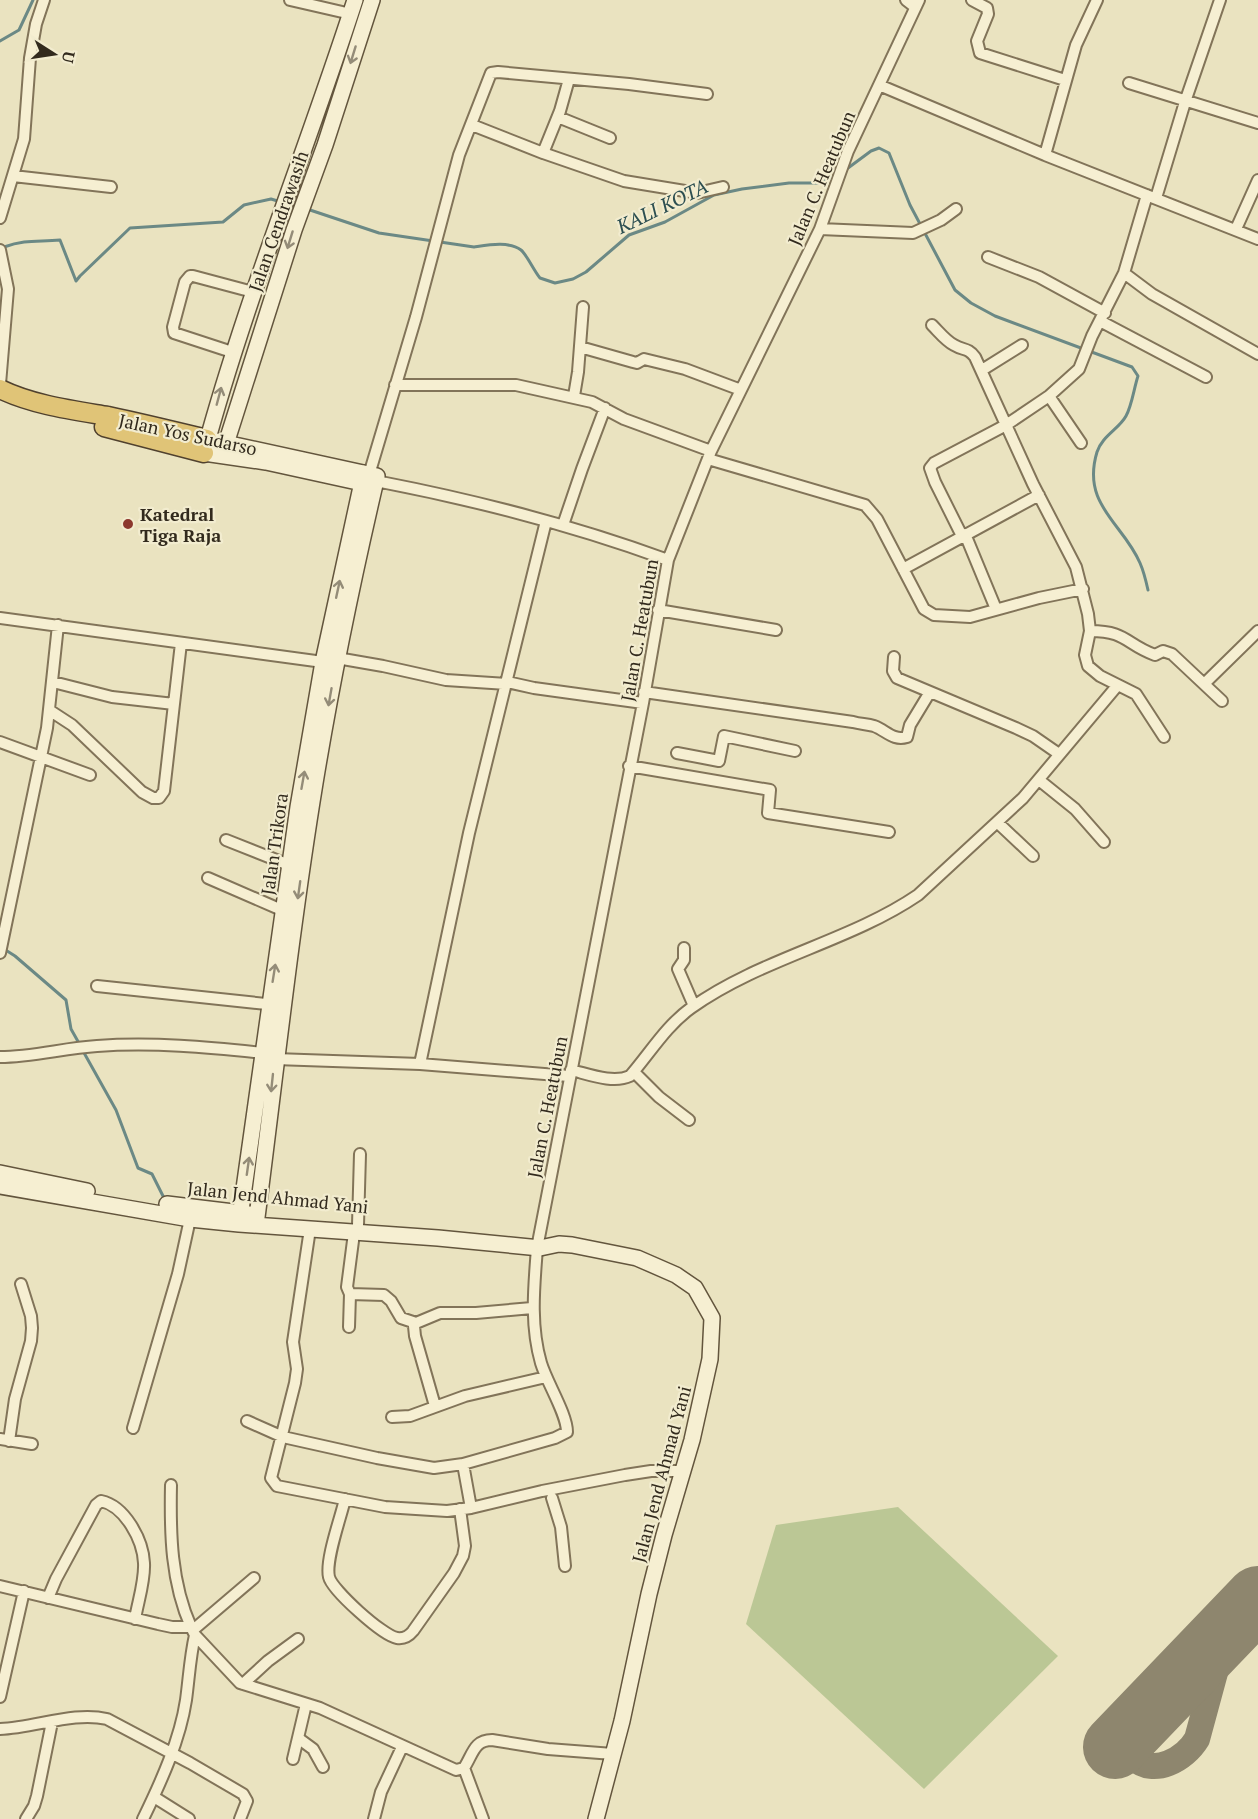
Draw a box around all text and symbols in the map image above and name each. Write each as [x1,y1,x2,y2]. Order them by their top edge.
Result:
north arrow [24,24,84,84]
one-way arrow [347,46,358,65]
text: U [57,49,81,66]
street label: Jalan C. Heatubun [782,107,860,249]
street label: Jalan Cendrawasih [243,147,314,295]
water label: KALI KOTA [611,172,712,240]
one-way arrow [284,230,295,249]
one-way arrow [214,387,225,406]
street label: Jalan Yos Sudarso [117,408,259,460]
place label: Katedral Tiga Raja [140,502,221,547]
marker: Katedral Tiga Raja [121,517,135,531]
street label: Jalan C. Heatubun [615,557,663,703]
one-way arrow [333,579,344,599]
one-way arrow [324,687,335,707]
one-way arrow [298,771,309,791]
street label: Jalan Trikora [255,791,293,897]
one-way arrow [294,879,305,899]
one-way arrow [269,964,280,984]
street label: Jalan C. Heatubun [521,1034,573,1180]
one-way arrow [267,1072,278,1092]
one-way arrow [242,1157,253,1177]
street label: Jalan Jend Ahmad Yani [186,1176,370,1218]
street label: Jalan Jend Ahmad Yani [626,1383,696,1565]

